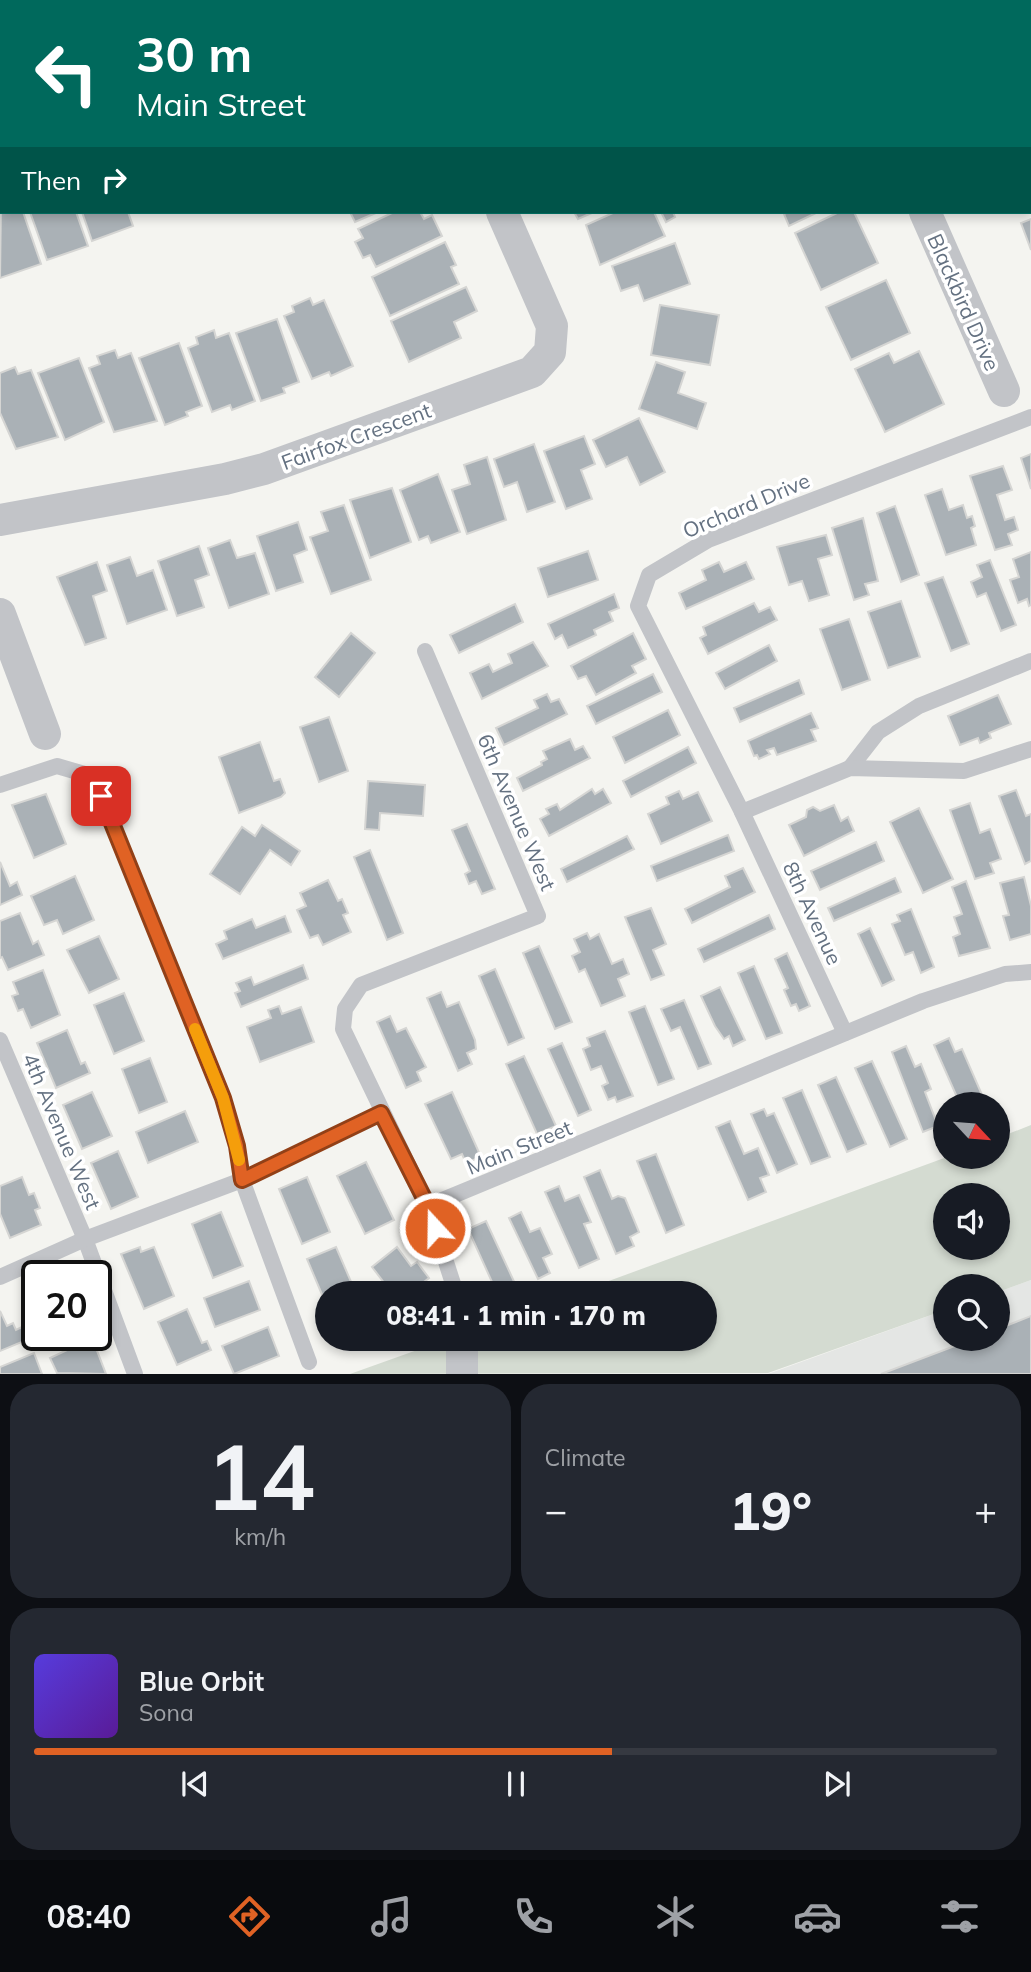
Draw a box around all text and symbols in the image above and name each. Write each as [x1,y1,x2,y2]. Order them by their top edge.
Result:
text: 30 m [136,23,252,84]
icon: left [21,28,112,119]
text: Main Street [136,84,306,124]
icon: right [95,161,133,199]
text: Then [21,164,81,197]
street label: Blackbird Drive [922,230,1006,374]
street label: Fairfox Crescent [278,397,434,475]
street label: Orchard Drive [679,467,813,543]
street label: 6th Avenue West [472,730,562,894]
pin [71,766,131,826]
icon: arrive [82,777,120,815]
street label: 8th Avenue [778,857,848,969]
street label: 4th Avenue West [17,1049,107,1213]
north arrow [933,1092,1010,1169]
map controls [933,1092,1010,1351]
street label: Main Street [462,1114,576,1180]
button: sound [933,1183,1010,1260]
position arrow [398,1191,472,1265]
speed limit sign: 20 [21,1260,112,1351]
button: search [933,1274,1010,1351]
text: 08:41 · 1 min · 170 m [386,1299,646,1332]
text: 14 [206,1419,315,1533]
text: Climate [545,1443,626,1472]
text: 19° [730,1478,812,1543]
text: − [545,1486,567,1534]
text: + [974,1486,997,1534]
text: km/h [234,1522,286,1551]
text: Blue Orbit [139,1665,264,1698]
text: Sona [139,1698,194,1727]
icon: previous [176,1765,214,1803]
icon: pause [497,1765,535,1803]
icon: next [818,1765,856,1803]
icon: directions [225,1892,274,1941]
icon: music [367,1892,416,1941]
icon: phone [509,1892,558,1941]
icon: climate [651,1892,700,1941]
icon: car [793,1892,842,1941]
icon: filters [935,1892,984,1941]
text: 08:40 [47,1896,131,1936]

